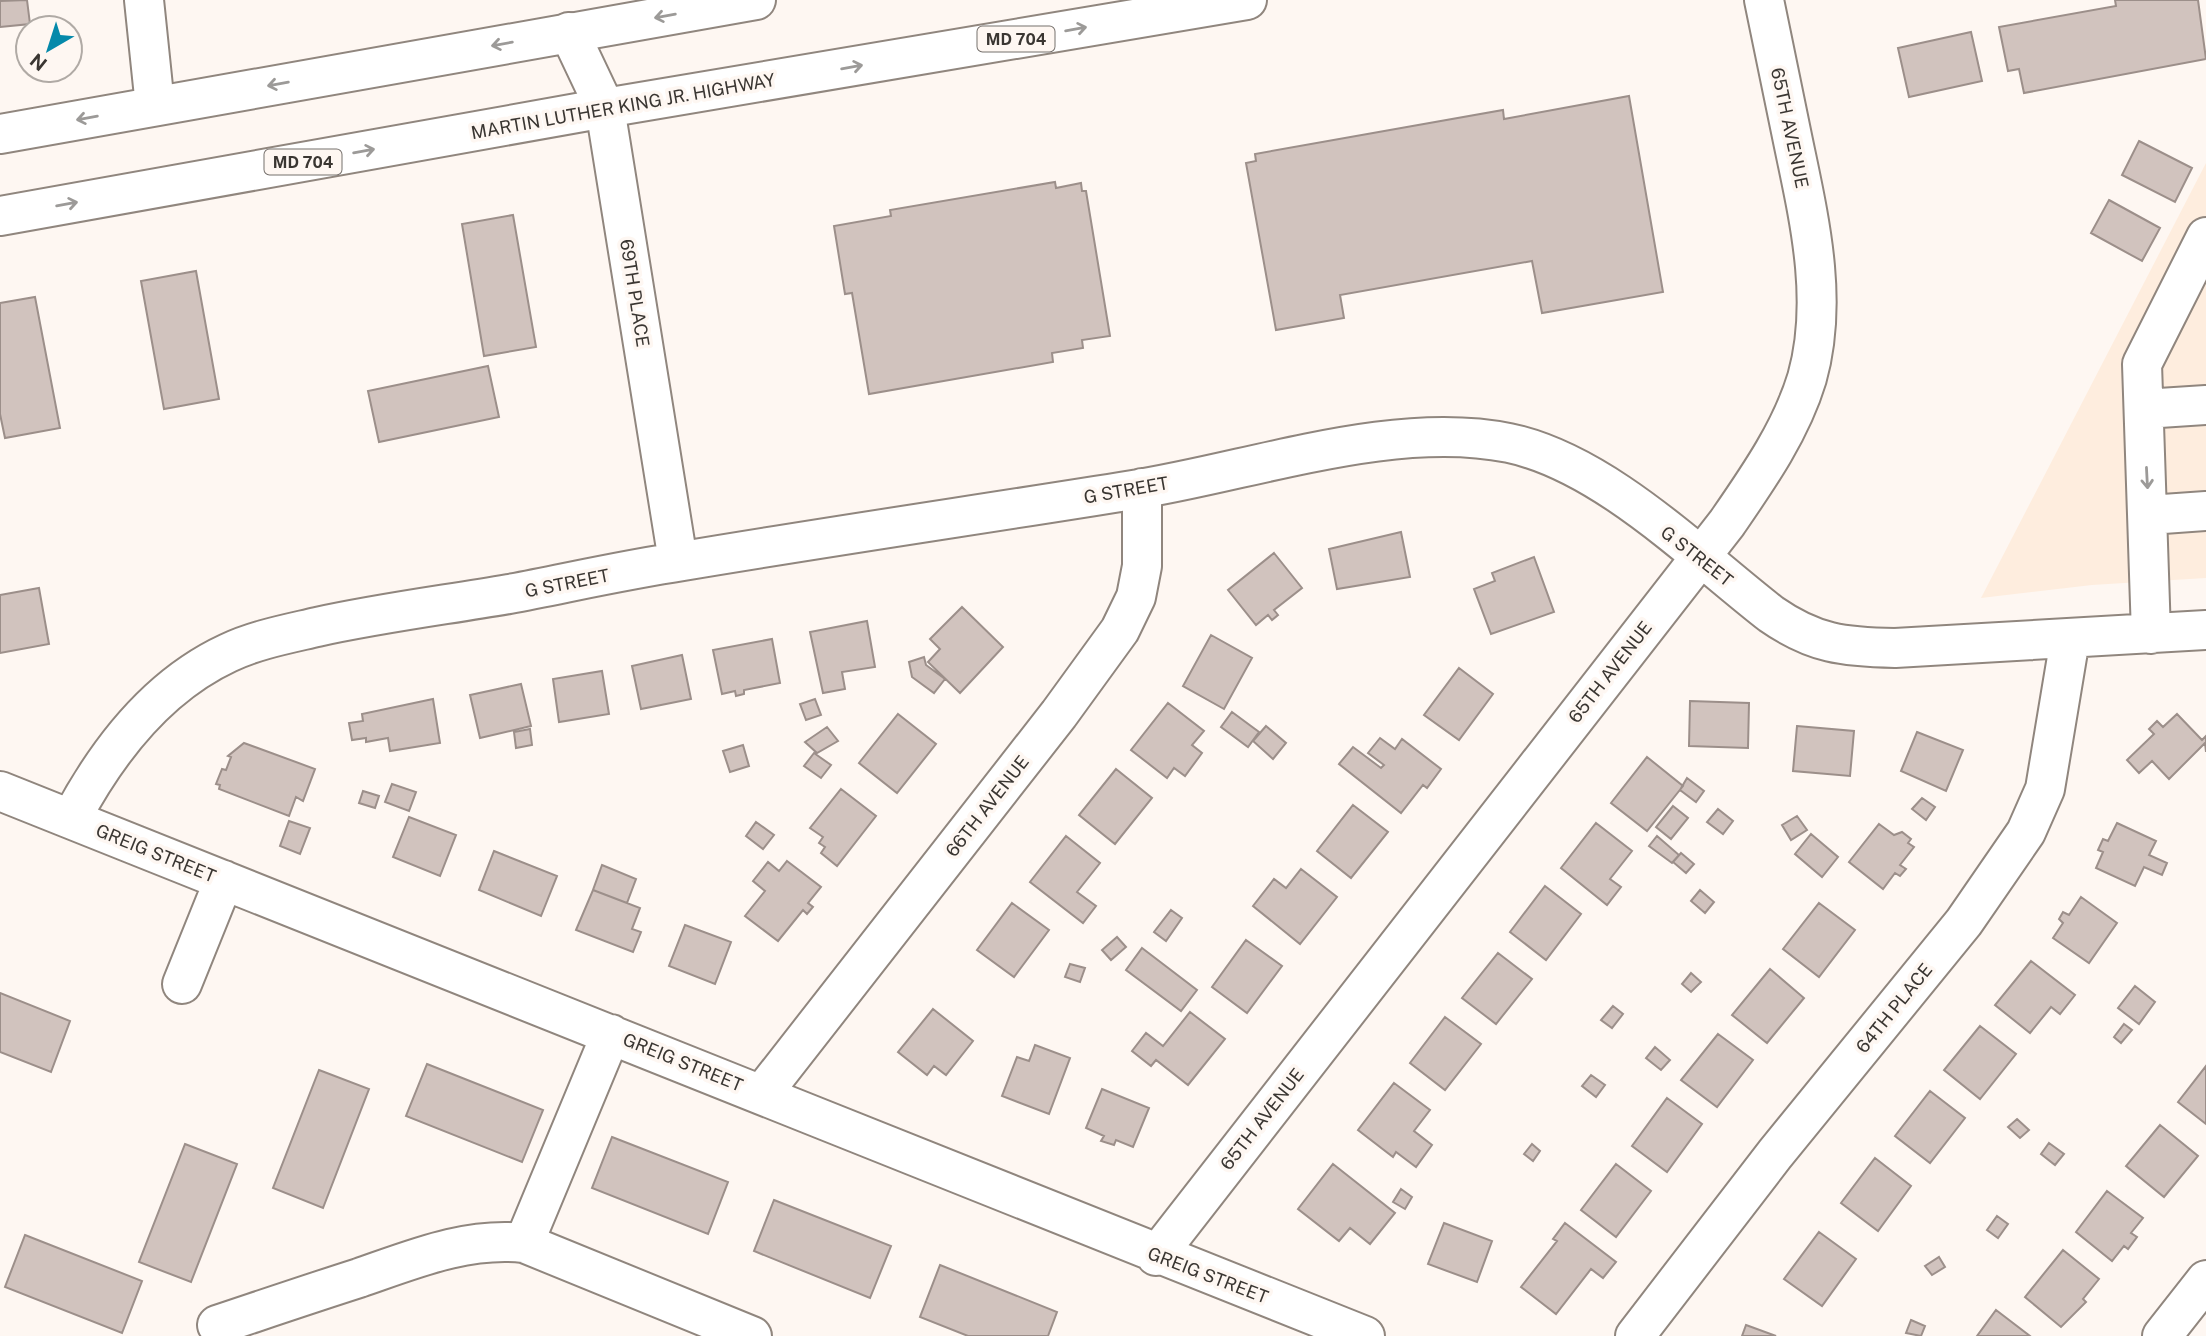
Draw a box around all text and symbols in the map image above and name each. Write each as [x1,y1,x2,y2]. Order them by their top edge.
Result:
one-way arrow [654,10,677,23]
north arrow [14,14,84,84]
one-way arrow [1064,22,1087,35]
road number: MD 704 [978,26,1054,52]
one-way arrow [491,38,514,52]
text: N [26,49,51,75]
one-way arrow [840,60,863,73]
street label: 65TH AVENUE [1767,66,1813,190]
street label: MARTIN LUTHER KING JR. HIGHWAY [469,69,777,143]
one-way arrow [267,78,290,92]
one-way arrow [77,112,99,126]
one-way arrow [352,144,374,157]
road number: MD 704 [264,150,342,174]
one-way arrow [55,197,78,210]
street label: 69TH PLACE [616,238,654,348]
one-way arrow [2141,466,2154,489]
street label: G STREET [1082,472,1170,508]
street label: G STREET [1657,521,1737,591]
street label: G STREET [523,564,611,601]
street label: 65TH AVENUE [1564,617,1656,727]
street label: 66TH AVENUE [941,751,1033,861]
street label: GREIG STREET [93,819,219,887]
street label: 64TH PLACE [1852,959,1936,1057]
street label: GREIG STREET [620,1028,746,1096]
street label: 65TH AVENUE [1216,1064,1308,1174]
street label: GREIG STREET [1145,1242,1272,1308]

